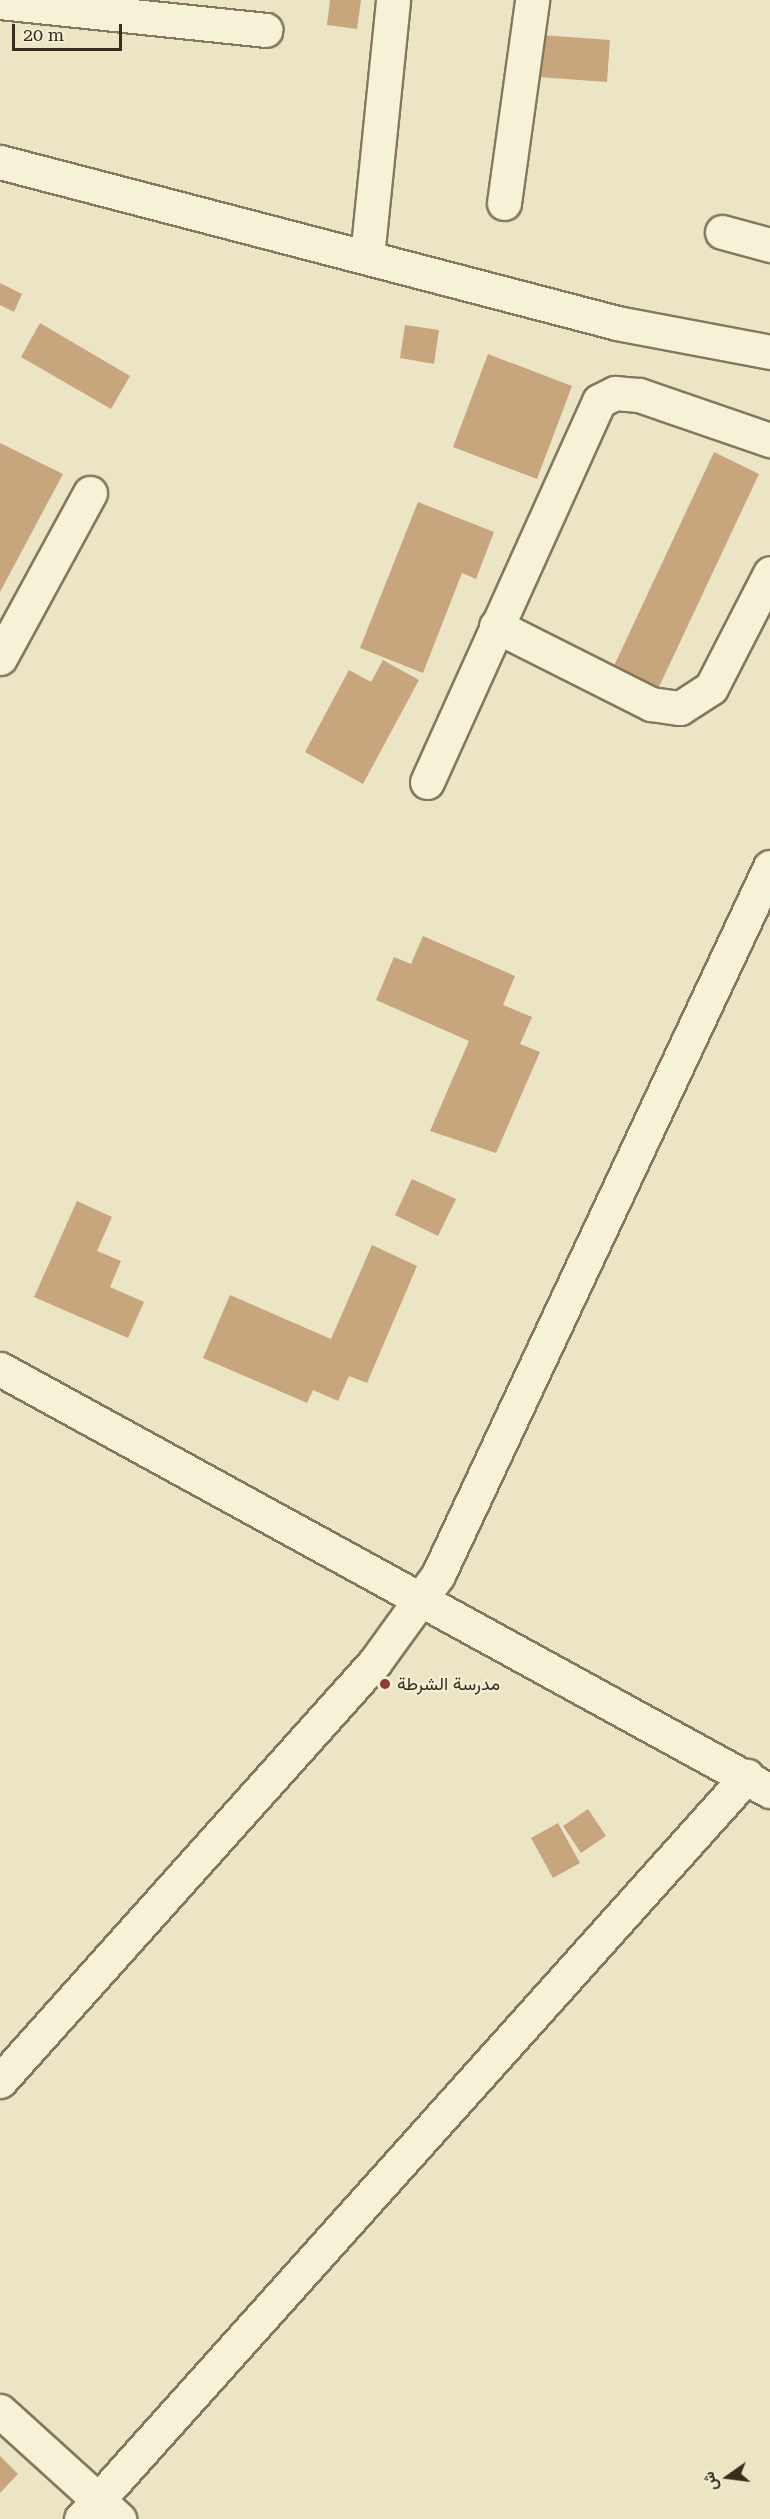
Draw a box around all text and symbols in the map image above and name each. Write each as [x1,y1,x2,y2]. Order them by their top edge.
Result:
scale bar [15,12,124,50]
text: 20 m [23,24,64,45]
place label: مدرسة الشرطة [397,1673,500,1695]
marker: مدرسة الشرطة [378,1677,392,1691]
north arrow [698,2447,758,2507]
text: ش [699,2470,722,2493]

